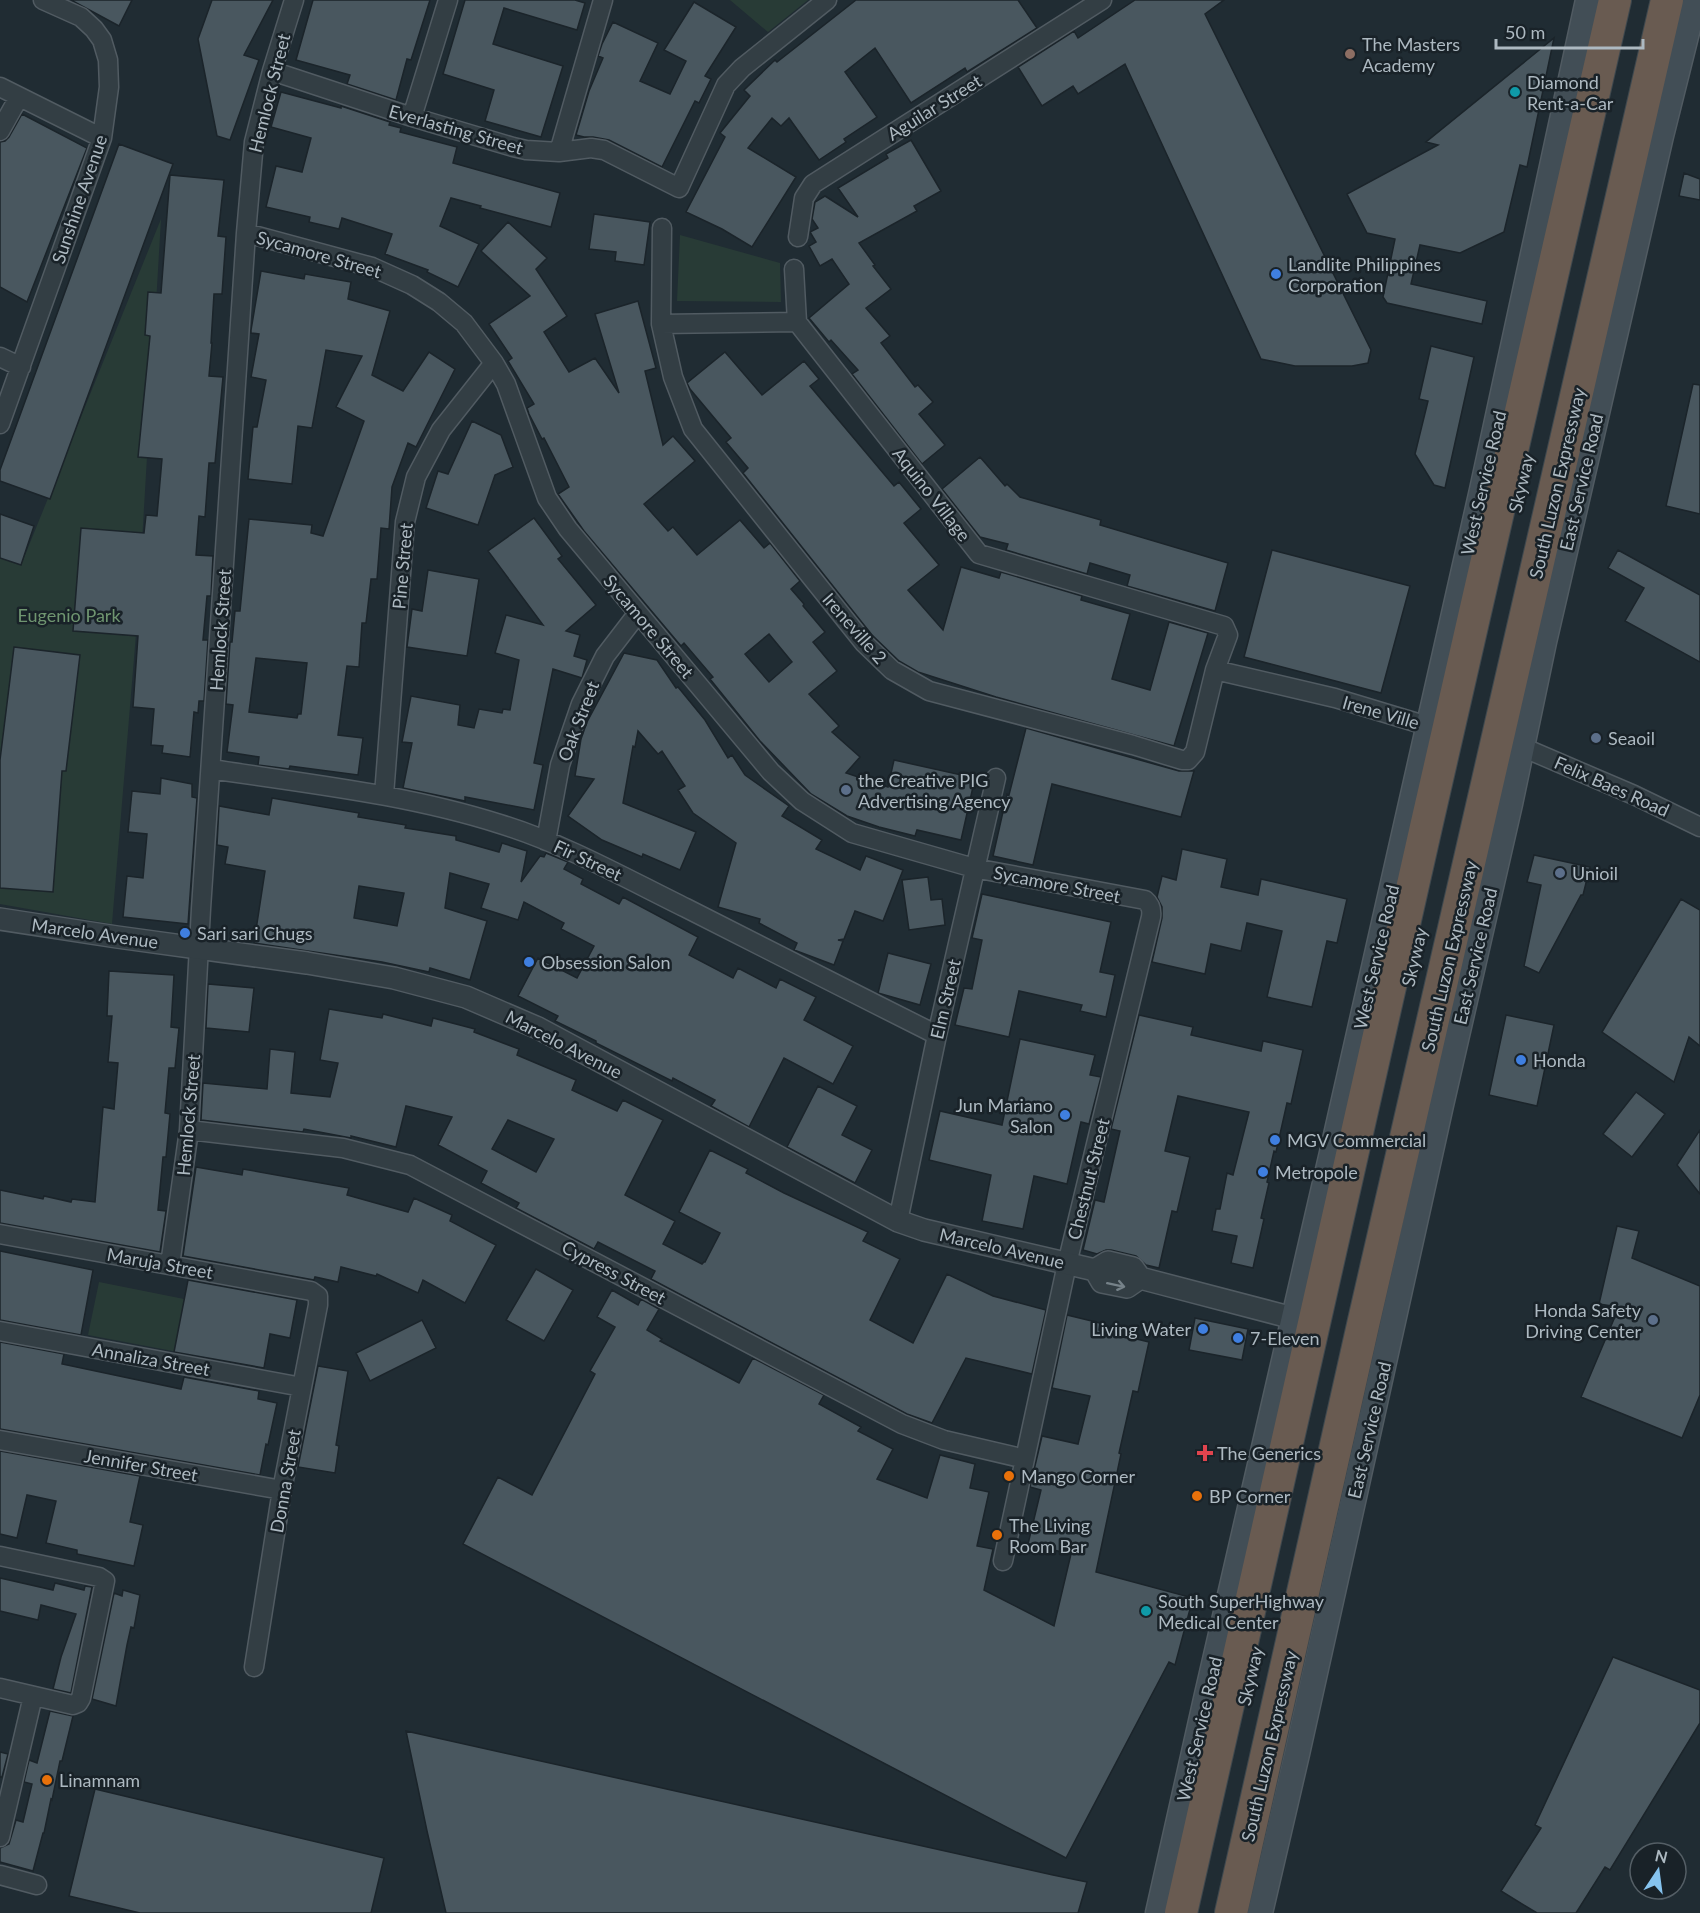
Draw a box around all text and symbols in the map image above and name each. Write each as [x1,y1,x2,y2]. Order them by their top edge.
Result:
scale bar [1496,12,1643,50]
text: 50 m [1505,21,1545,43]
street label: Hemlock Street [244,31,295,155]
place label: The Masters Academy [1362,33,1460,76]
marker: The Masters Academy [1343,47,1357,61]
street label: Aguilar Street [883,69,986,145]
place label: Diamond Rent-a-Car [1527,71,1614,114]
marker: Diamond Rent-a-Car [1508,85,1522,99]
street label: Everlasting Street [386,99,526,159]
street label: Sunshine Avenue [47,132,111,266]
street label: Sycamore Street [254,226,384,282]
place label: Landlite Philippines Corporation [1288,253,1441,296]
marker: Landlite Philippines Corporation [1269,267,1283,281]
street label: South Luzon Expressway [1524,385,1590,581]
street label: West Service Road [1456,409,1510,557]
street label: East Service Road [1555,411,1607,553]
street label: Aquino Village [888,443,976,545]
street label: Skyway [1504,451,1539,515]
street label: Pine Street [387,521,417,610]
street label: Hemlock Street [205,568,235,692]
street label: Sycamore Street [599,570,699,683]
street label: Ireneville 2 [818,588,892,668]
park label: Eugenio Park [17,604,121,626]
street label: Oak Street [553,677,604,764]
street label: Irene Ville [1340,691,1422,733]
place label: Seaoil [1608,727,1655,749]
marker: Seaoil [1589,731,1603,745]
street label: Felix Baes Road [1551,751,1673,821]
place label: the Creative PIG Advertising Agency [858,769,1011,812]
marker: the Creative PIG Advertising Agency [839,783,853,797]
street label: Fir Street [550,835,626,886]
street label: South Luzon Expressway [1416,858,1482,1054]
street label: Sycamore Street [992,861,1123,907]
place label: Unioil [1572,862,1618,884]
marker: Unioil [1553,866,1567,880]
street label: West Service Road [1349,883,1403,1031]
street label: East Service Road [1449,885,1501,1027]
street label: Marcelo Avenue [30,913,160,953]
place label: Sari sari Chugs [197,922,313,944]
street label: Skyway [1397,925,1432,989]
marker: Sari sari Chugs [178,926,192,940]
place label: Obsession Salon [541,951,670,973]
marker: Obsession Salon [522,955,536,969]
street label: Elm Street [925,956,965,1041]
street label: Marcelo Avenue [502,1005,626,1083]
place label: Honda [1533,1049,1586,1071]
street label: Hemlock Street [172,1053,204,1177]
marker: Honda [1514,1053,1528,1067]
place label: Jun Mariano Salon [956,1094,1053,1137]
marker: Jun Mariano Salon [1058,1108,1072,1122]
street label: Chestnut Street [1062,1115,1114,1242]
place label: MGV Commercial [1287,1129,1426,1151]
marker: MGV Commercial [1268,1133,1282,1147]
place label: Metropole [1275,1161,1358,1183]
marker: Metropole [1256,1165,1270,1179]
street label: Marcelo Avenue [937,1223,1067,1273]
street label: Cypress Street [558,1235,670,1309]
street label: Maruja Street [105,1243,215,1283]
one-way arrow [1105,1280,1125,1291]
place label: Honda Safety Driving Center [1525,1299,1642,1342]
marker: Honda Safety Driving Center [1646,1313,1660,1327]
place label: Living Water [1091,1318,1191,1340]
marker: Living Water [1196,1322,1210,1336]
place label: 7-Eleven [1250,1327,1320,1349]
marker: 7-Eleven [1231,1331,1245,1345]
street label: Annaliza Street [91,1338,212,1380]
street label: East Service Road [1343,1359,1395,1501]
street label: Donna Street [265,1427,305,1535]
place label: The Generics [1217,1442,1321,1464]
street label: Jennifer Street [83,1444,200,1486]
marker: The Generics [1198,1446,1212,1460]
place label: Mango Corner [1021,1465,1136,1487]
marker: Mango Corner [1002,1469,1016,1483]
place label: BP Corner [1209,1485,1291,1507]
marker: BP Corner [1190,1489,1204,1503]
place label: The Living Room Bar [1009,1514,1090,1557]
marker: The Living Room Bar [990,1528,1004,1542]
place label: South SuperHighway Medical Center [1158,1590,1325,1633]
marker: South SuperHighway Medical Center [1139,1604,1153,1618]
street label: Skyway [1233,1644,1268,1708]
street label: South Luzon Expressway [1236,1648,1302,1844]
street label: West Service Road [1172,1655,1226,1803]
place label: Linamnam [59,1769,140,1791]
marker: Linamnam [40,1773,54,1787]
north arrow [1628,1841,1688,1901]
text: N [1653,1845,1670,1867]

